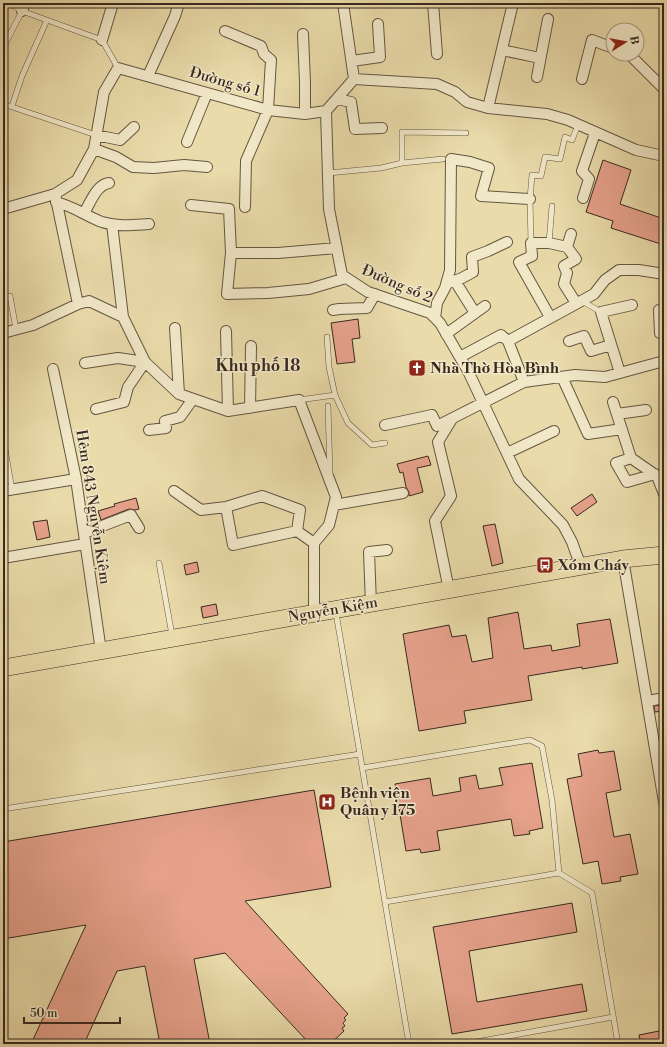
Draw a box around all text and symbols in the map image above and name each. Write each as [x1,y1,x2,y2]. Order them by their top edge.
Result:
north arrow [605,22,645,62]
text: B [626,35,641,46]
street label: Đường số 1 [187,63,263,101]
street label: Đường số 2 [359,261,435,307]
district label: Khu phố 18 [216,356,300,376]
church icon: Nhà Thờ Hòa Bình [407,358,427,378]
place label: Nhà Thờ Hòa Bình [430,359,560,378]
street label: Hẻm 843 Nguyễn Kiệm [71,428,115,586]
bus stop icon: Xóm Cháy [535,555,555,575]
place label: Xóm Cháy [557,556,630,575]
street label: Nguyễn Kiệm [287,593,379,627]
place label: Bệnh viện Quân y 175 [340,784,415,820]
hospital icon: Bệnh viện Quân y 175 [317,792,337,812]
scale bar [24,999,120,1025]
text: 50 m [30,1006,58,1021]

